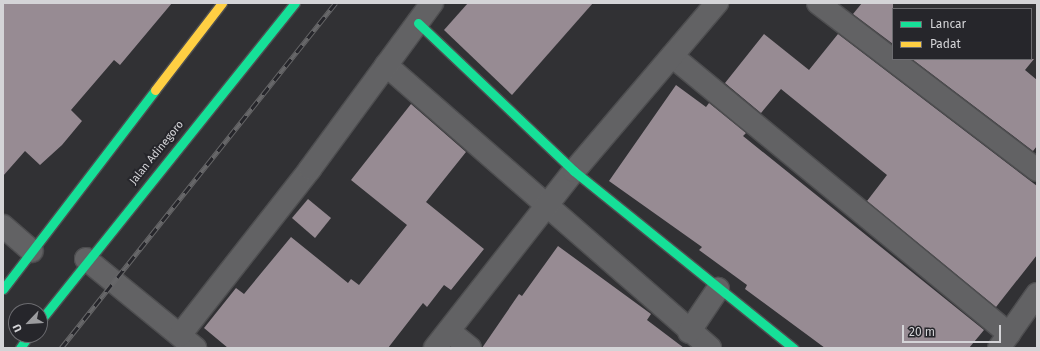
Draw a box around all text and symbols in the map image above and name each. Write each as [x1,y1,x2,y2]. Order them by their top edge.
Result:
legend [892,8,1032,60]
text: Lancar [930,17,966,31]
text: Padat [930,37,961,51]
street label: Jalan Adinegoro [127,118,187,188]
north arrow [8,303,48,343]
scale bar [904,317,1003,343]
text: U [10,322,25,334]
text: 20 m [909,325,935,339]

